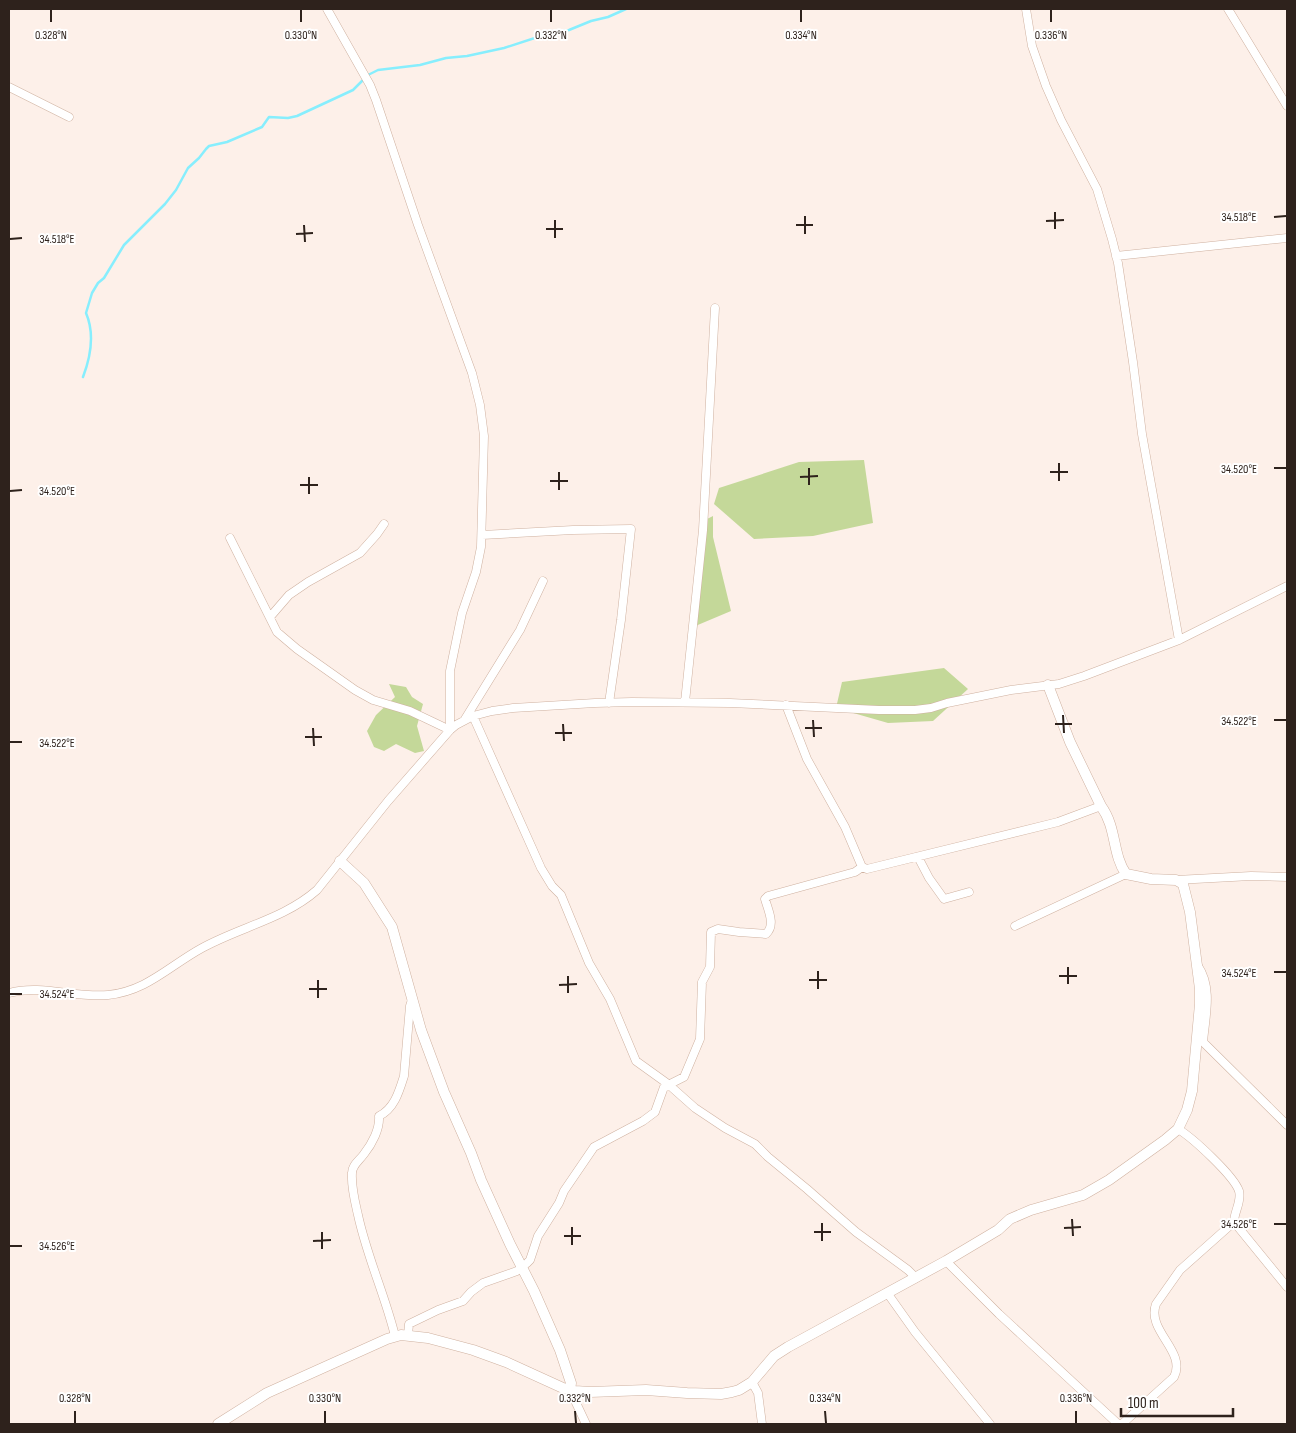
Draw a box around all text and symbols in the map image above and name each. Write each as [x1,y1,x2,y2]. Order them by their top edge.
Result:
text: 0.328°N [35,28,67,43]
text: 0.330°N [285,28,317,43]
text: 0.332°N [535,28,567,43]
text: 0.334°N [785,28,817,43]
text: 0.336°N [1035,28,1067,43]
text: 34.518°E [1222,210,1256,225]
text: 34.518°E [40,232,74,247]
text: 34.520°E [1221,462,1257,477]
text: 34.520°E [39,484,75,499]
text: 34.522°E [1221,714,1257,729]
text: 34.522°E [39,736,75,751]
text: 34.524°E [1221,966,1257,981]
text: 34.524°E [39,987,75,1002]
text: 34.526°E [1221,1217,1257,1232]
text: 34.526°E [39,1239,75,1254]
scale bar [1121,1386,1234,1418]
text: 0.328°N [59,1391,91,1406]
text: 0.330°N [309,1391,341,1406]
text: 0.332°N [559,1391,591,1406]
text: 0.334°N [809,1391,841,1406]
text: 0.336°N [1060,1391,1092,1406]
text: 100 m [1128,1394,1159,1413]

